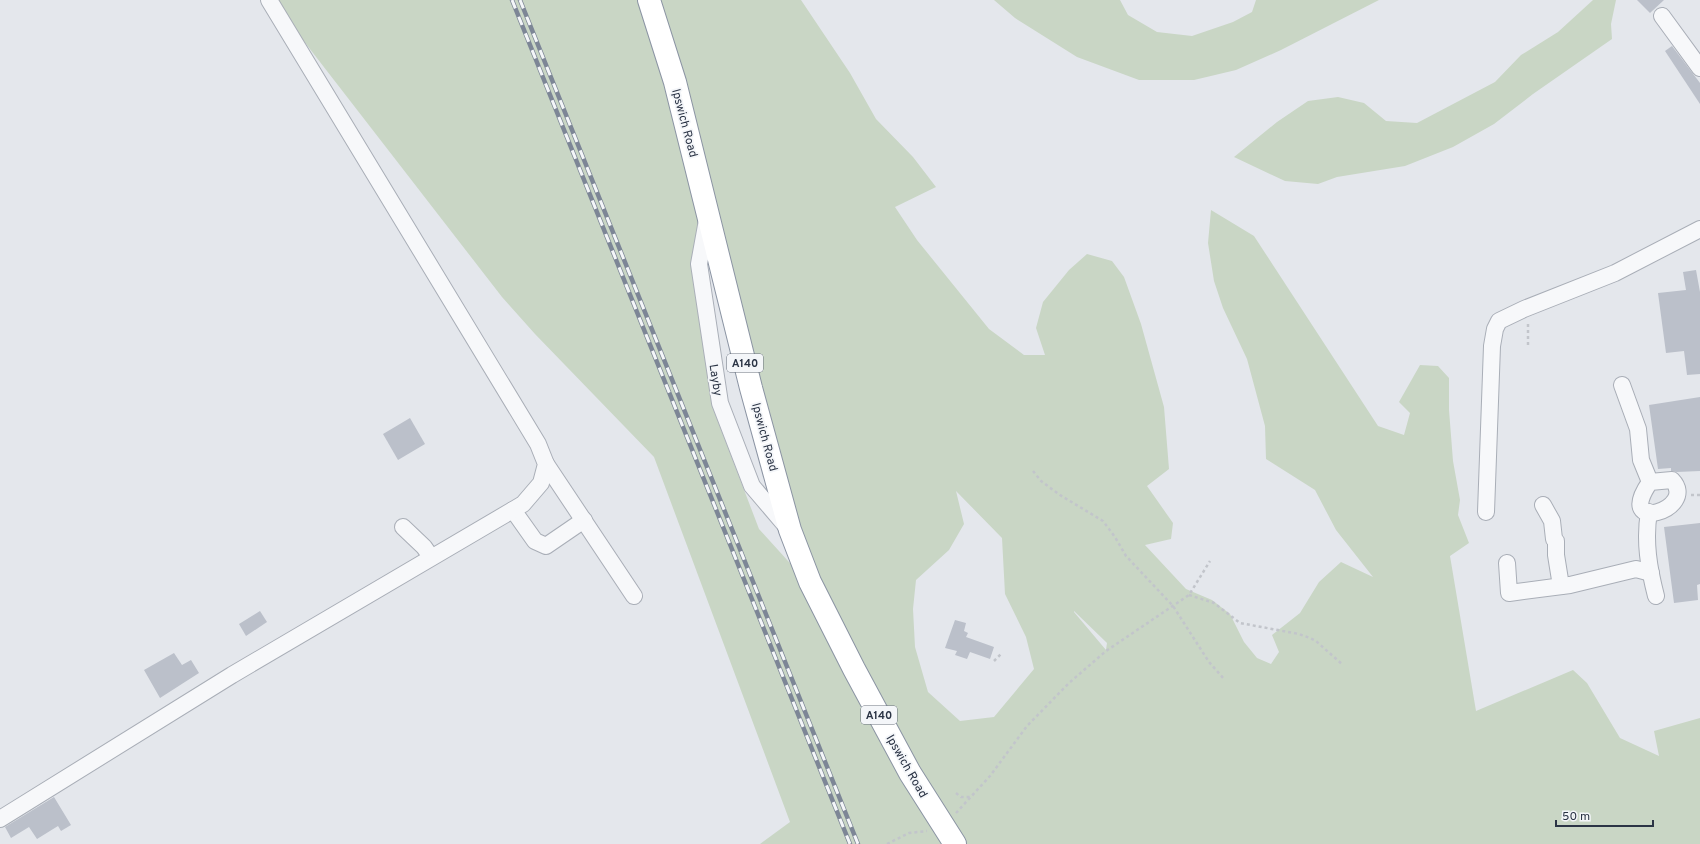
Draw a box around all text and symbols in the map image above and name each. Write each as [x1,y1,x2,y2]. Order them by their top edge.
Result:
street label: Ipswich Road [667,87,701,159]
road number: A140 [727,354,763,372]
street label: Layby [705,363,725,397]
street label: Ipswich Road [747,401,781,473]
road number: A140 [861,706,897,724]
street label: Ipswich Road [882,732,931,801]
scale bar [1556,802,1653,828]
text: 50 m [1562,809,1590,825]

